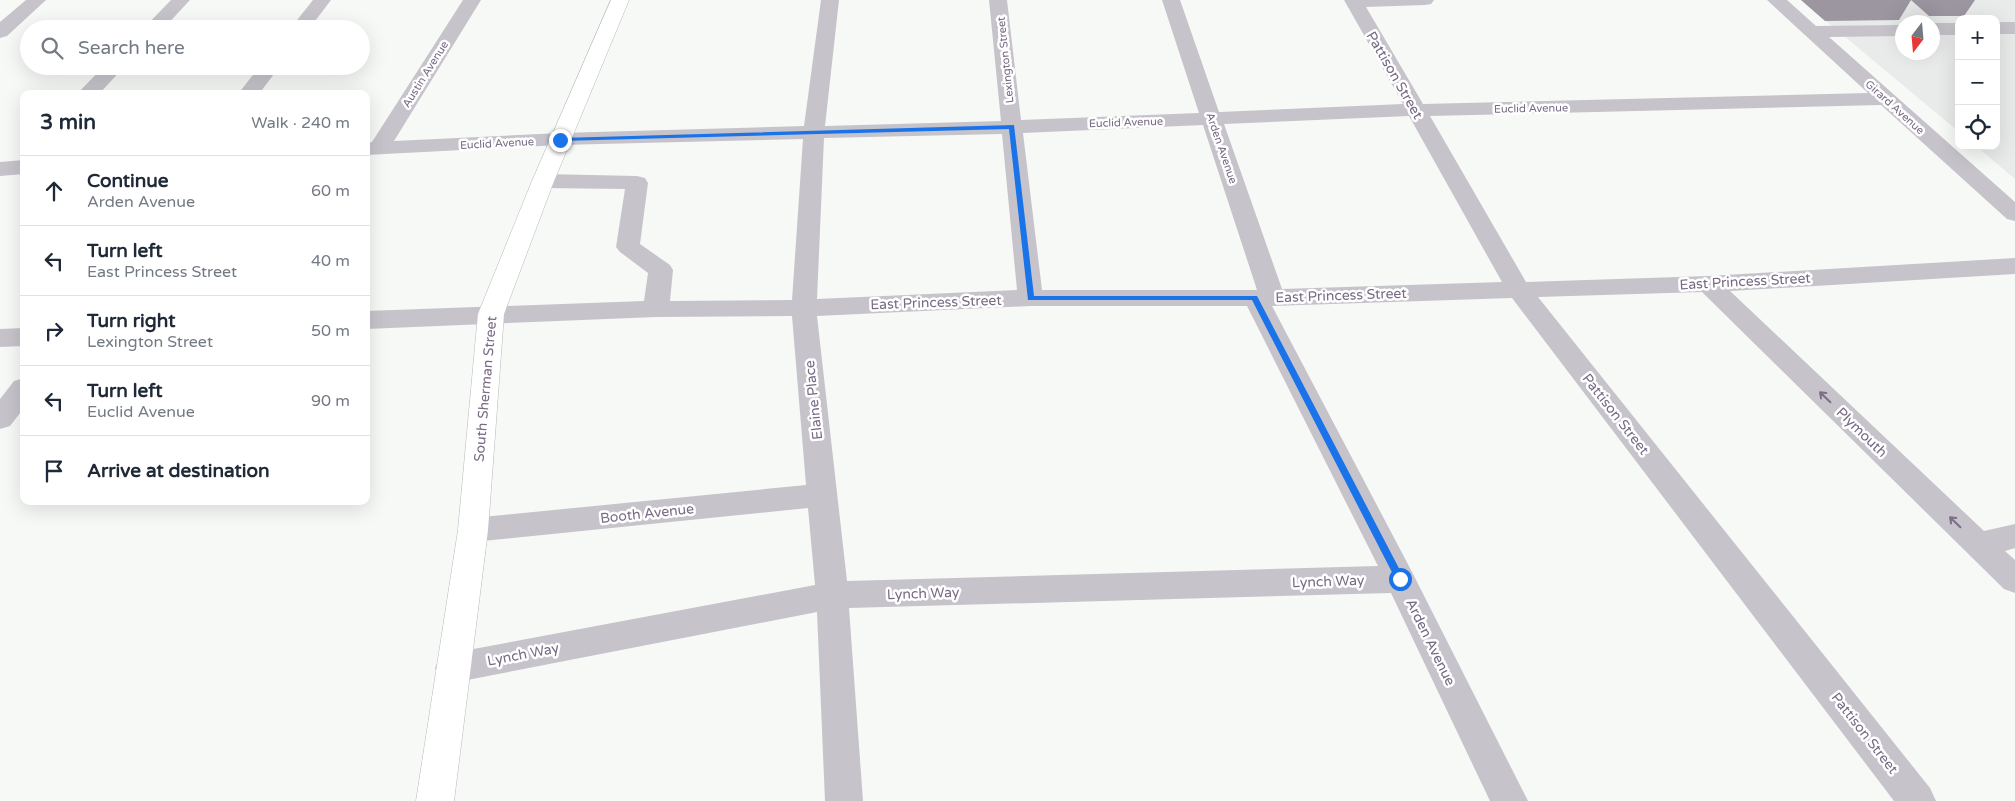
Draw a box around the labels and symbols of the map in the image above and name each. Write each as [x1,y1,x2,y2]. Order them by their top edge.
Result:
north arrow [1895,15,1940,60]
street label: Lexington Street [995,16,1016,104]
street label: Pattison Street [1363,28,1427,123]
street label: Austin Avenue [400,39,451,110]
street label: Girard Avenue [1863,78,1927,137]
street label: Euclid Avenue [1494,101,1568,116]
street label: Arden Avenue [1203,111,1240,185]
street label: Euclid Avenue [1089,115,1163,130]
route end [549,129,572,152]
street label: Euclid Avenue [460,135,534,152]
street label: East Princess Street [1679,270,1812,293]
street label: East Princess Street [1275,285,1408,306]
street label: East Princess Street [870,292,1003,313]
street label: South Sherman Street [471,315,500,463]
street label: Elaine Place [801,359,826,441]
street label: Pattison Street [1579,370,1653,459]
one-way arrow [1819,391,1831,403]
street label: Plymouth [1833,404,1891,461]
street label: Booth Avenue [599,500,695,527]
one-way arrow [1948,516,1961,528]
route start [1389,568,1412,591]
street label: Lynch Way [1291,572,1365,591]
street label: Lynch Way [886,584,960,603]
street label: Arden Avenue [1402,596,1459,688]
street label: Lynch Way [486,639,561,670]
street label: Pattison Street [1828,689,1902,778]

